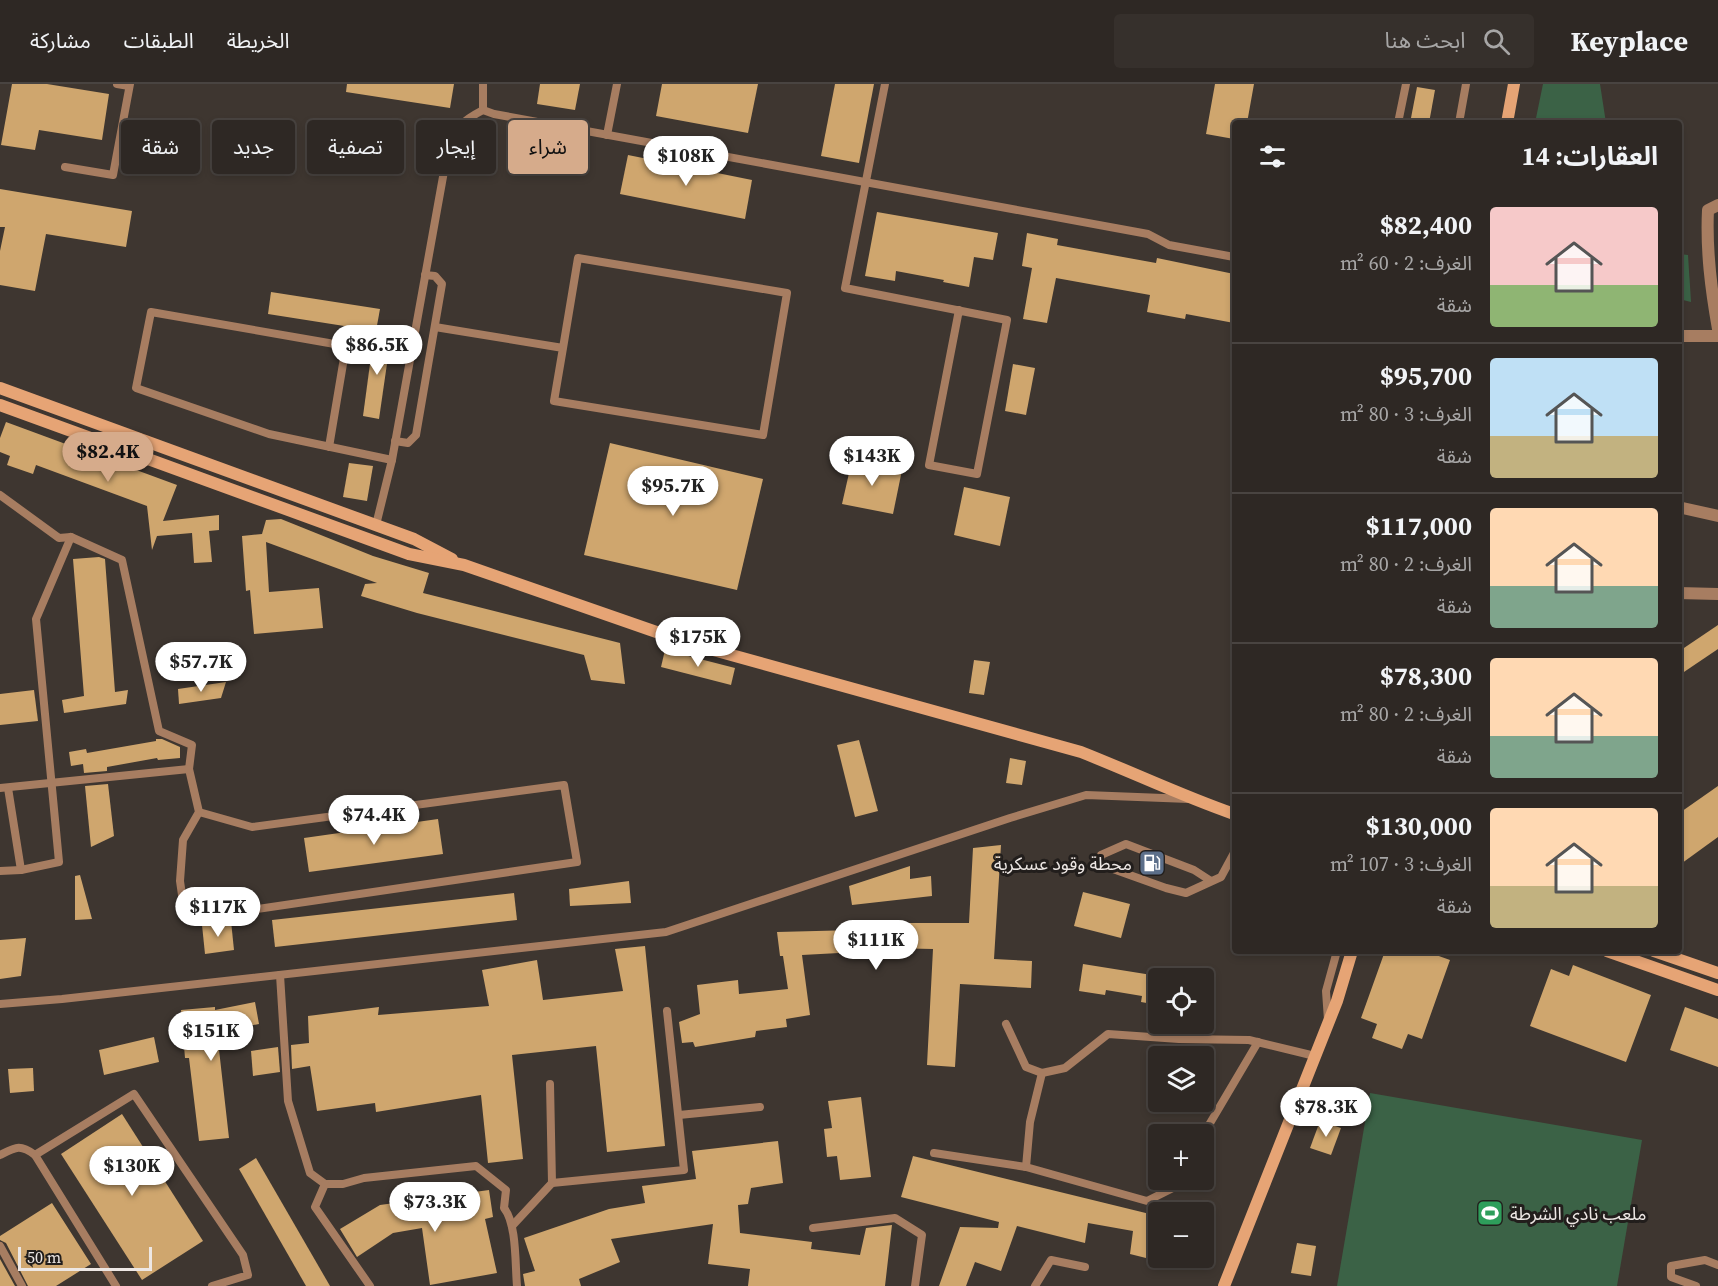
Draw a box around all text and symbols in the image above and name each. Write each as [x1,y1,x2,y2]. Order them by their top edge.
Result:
search box [1114,14,1534,68]
text: Keyplace [1570,22,1688,60]
text: ابحث هنا [1385,25,1465,55]
icon: search [1480,25,1513,58]
text: مشاركة [30,26,91,55]
text: الطبقات [124,26,194,55]
text: الخريطة [227,26,290,55]
chip: شقة [121,120,200,174]
chip: جديد [212,120,295,174]
chip: تصفية [307,120,404,174]
chip: إيجار [416,120,496,174]
chip: شراء [508,120,588,174]
pin: $108K [644,136,728,187]
text: العقارات: 14 [1522,138,1658,174]
icon: filters [1256,140,1289,173]
text: $108K [657,141,715,169]
text: $82,400 [1380,207,1472,243]
icon: home [1538,231,1610,303]
text: الغرف: 2 · 60 m² [1340,249,1472,277]
text: شقة [1437,291,1472,319]
pin: $86.5K [328,325,426,376]
text: $86.5K [345,330,409,358]
text: $95,700 [1380,358,1472,394]
icon: home [1538,382,1610,454]
text: الغرف: 3 · 80 m² [1340,400,1472,428]
pin: $82.4K [59,432,157,483]
pin: $143K [830,436,914,487]
text: $82.4K [76,437,140,465]
text: $143K [843,441,901,469]
text: شقة [1437,442,1472,470]
pin: $95.7K [624,466,722,517]
text: $95.7K [641,471,705,499]
text: $117,000 [1366,508,1472,544]
icon: home [1538,532,1610,604]
text: الغرف: 2 · 80 m² [1340,550,1472,578]
text: شقة [1437,592,1472,620]
pin: $175K [656,617,740,668]
text: $175K [669,622,727,650]
pin: $57.7K [152,642,250,693]
text: $57.7K [169,647,233,675]
text: $78,300 [1380,658,1472,694]
icon: home [1538,682,1610,754]
text: الغرف: 2 · 80 m² [1340,700,1472,728]
text: شقة [1437,742,1472,770]
pin: $74.4K [325,795,423,846]
text: $74.4K [342,800,406,828]
text: $130,000 [1366,808,1472,844]
icon: home [1538,832,1610,904]
fuel station icon: محطة وقود عسكرية [1137,848,1167,878]
text: الغرف: 3 · 107 m² [1330,850,1472,878]
place label: محطة وقود عسكرية [994,851,1132,876]
pin: $117K [176,887,260,938]
text: $117K [189,892,247,920]
text: شقة [1437,892,1472,920]
pin: $111K [834,920,918,971]
text: $111K [847,925,905,953]
map controls [1148,968,1214,1268]
button: locate [1148,968,1214,1034]
pin: $151K [169,1011,253,1062]
text: $151K [182,1016,240,1044]
button: layers [1148,1046,1214,1112]
pin: $78.3K [1277,1087,1375,1138]
text: $78.3K [1294,1092,1358,1120]
button: + [1148,1124,1214,1190]
pin: $130K [90,1146,174,1197]
text: $130K [103,1151,161,1179]
pin: $73.3K [386,1182,484,1233]
text: $73.3K [403,1187,467,1215]
sports icon: ملعب نادي الشرطة [1475,1198,1505,1228]
place label: ملعب نادي الشرطة [1510,1201,1646,1227]
button: − [1148,1202,1214,1268]
scale bar [18,1244,152,1272]
text: 50 m [27,1246,61,1268]

